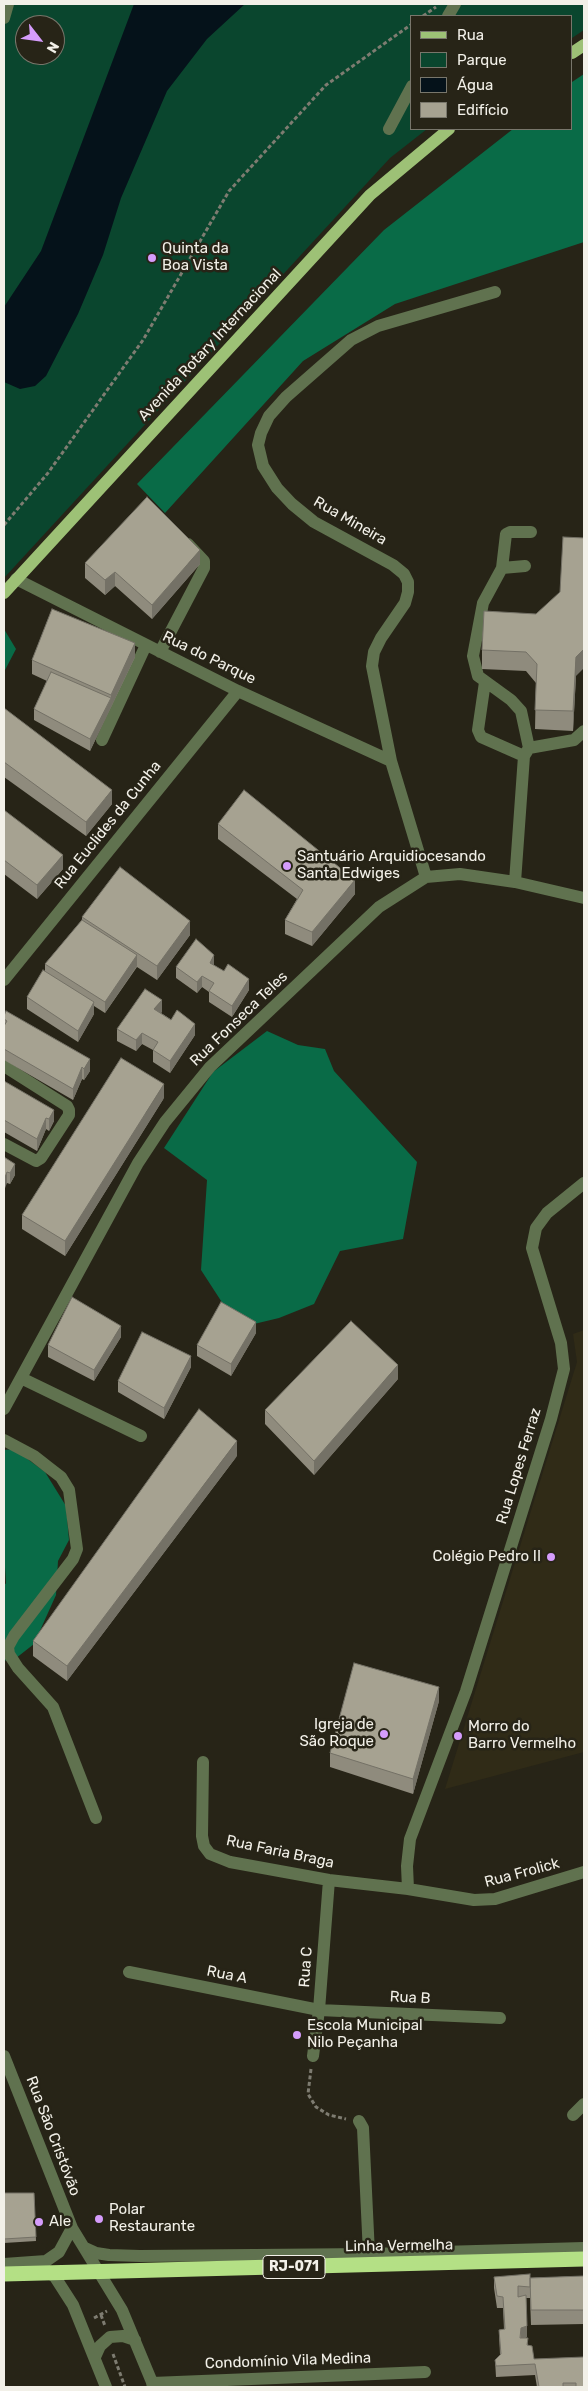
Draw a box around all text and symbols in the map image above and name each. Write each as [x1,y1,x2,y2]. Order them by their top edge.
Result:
north arrow [15,15,65,65]
legend [410,15,573,130]
text: Rua [457,26,484,44]
text: N [43,39,62,56]
text: Parque [457,51,507,69]
text: Água [457,76,493,94]
text: Edifício [457,101,509,119]
place label: Quinta da Boa Vista [162,240,229,275]
marker: Quinta da Boa Vista [146,252,158,264]
street label: Avenida Rotary Internacional [135,265,285,425]
street label: Rua Mineira [310,493,390,549]
street label: Rua do Parque [159,628,259,688]
street label: Rua Euclides da Cunha [51,757,165,893]
place label: Santuário Arquidiocesando Santa Edwiges [297,848,486,883]
marker: Santuário Arquidiocesando Santa Edwiges [281,860,293,872]
street label: Rua Fonseca Teles [186,968,292,1070]
street label: Rua Lopes Ferraz [493,1406,545,1526]
place label: Colégio Pedro II [433,1548,541,1566]
marker: Colégio Pedro II [545,1551,557,1563]
place label: Igreja de São Roque [299,1716,374,1751]
place label: Morro do Barro Vermelho [468,1718,576,1753]
marker: Igreja de São Roque [378,1728,390,1740]
marker: Morro do Barro Vermelho [452,1730,464,1742]
street label: Rua Faria Braga [224,1832,336,1872]
street label: Rua Frolick [483,1854,561,1892]
street label: Rua C [296,1946,316,1988]
street label: Rua A [205,1962,249,1988]
street label: Rua B [389,1988,431,2008]
place label: Escola Municipal Nilo Peçanha [307,2017,423,2052]
marker: Escola Municipal Nilo Peçanha [291,2029,303,2041]
street label: Rua São Cristóvão [22,2074,84,2198]
place label: Polar Restaurante [109,2201,195,2236]
place label: Ale [49,2213,71,2231]
marker: Polar Restaurante [93,2213,105,2225]
marker: Ale [33,2216,45,2228]
street label: Linha Vermelha [345,2236,453,2256]
road number: RJ-071 [263,2256,325,2278]
street label: Condomínio Vila Medina [205,2349,371,2373]

